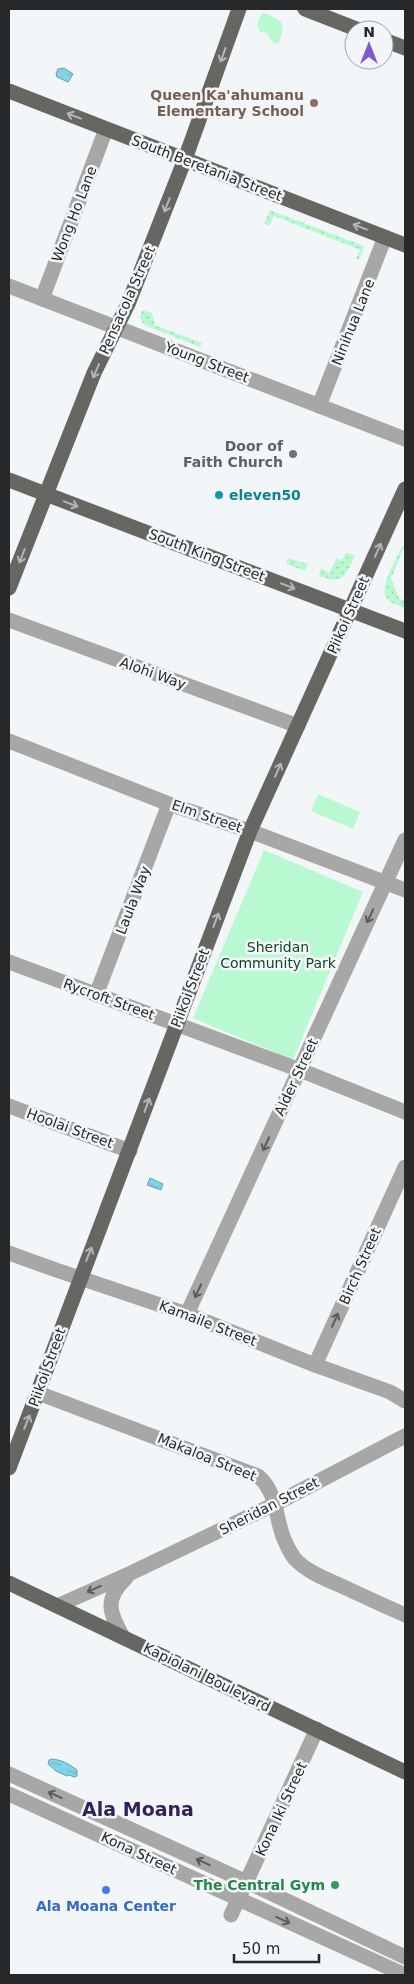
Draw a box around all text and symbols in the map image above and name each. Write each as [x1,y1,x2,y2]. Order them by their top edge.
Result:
north arrow [344,20,394,70]
text: N [363,24,375,40]
one-way arrow [218,46,227,62]
place label: Queen Ka'ahumanu Elementary School [150,87,304,119]
marker: Queen Ka'ahumanu Elementary School [308,97,320,109]
one-way arrow [67,111,82,120]
street label: South Beretania Street [130,132,285,204]
street label: Wong Ho Lane [48,164,100,264]
one-way arrow [162,196,171,212]
one-way arrow [353,222,368,231]
street label: Pensacola Street [96,243,158,357]
street label: Ninihua Lane [328,276,378,368]
street label: Young Street [162,338,252,386]
one-way arrow [90,363,100,378]
place label: Door of Faith Church [183,438,284,470]
marker: Door of Faith Church [287,448,299,460]
place label: eleven50 [229,487,301,503]
marker: eleven50 [213,489,225,501]
one-way arrow [63,500,78,509]
street label: South King Street [147,525,268,585]
one-way arrow [373,542,383,557]
one-way arrow [16,548,25,563]
street label: Piikoi Street [324,573,372,656]
one-way arrow [280,582,295,591]
street label: Alohi Way [118,654,188,692]
one-way arrow [274,763,283,778]
street label: Elm Street [170,796,245,836]
street label: Laula Way [113,864,153,936]
one-way arrow [365,909,375,924]
one-way arrow [212,913,221,928]
park label: Sheridan Community Park [220,939,337,971]
street label: Piikoi Street [168,946,213,1030]
street label: Rycroft Street [61,975,157,1023]
street label: Alder Street [271,1035,321,1118]
one-way arrow [143,1098,152,1113]
street label: Hoolai Street [25,1105,116,1151]
one-way arrow [261,1136,270,1151]
street label: Birch Street [336,1225,384,1307]
one-way arrow [86,1246,95,1261]
one-way arrow [192,1283,202,1298]
street label: Kamaile Street [157,1297,259,1349]
one-way arrow [330,1313,340,1328]
street label: Piikoi Street [25,1325,69,1409]
one-way arrow [22,1415,32,1430]
street label: Makaloa Street [155,1430,259,1484]
street label: Sheridan Street [217,1474,322,1538]
one-way arrow [87,1585,102,1595]
street label: Kapiolani Boulevard [141,1639,273,1715]
street label: Kona Iki Street [252,1759,310,1859]
one-way arrow [48,1790,63,1799]
district label: Ala Moana [82,1798,194,1820]
street label: Kona Street [99,1829,180,1878]
one-way arrow [196,1857,211,1867]
place label: The Central Gym [193,1877,325,1893]
marker: The Central Gym [329,1879,341,1891]
marker: Ala Moana Center [100,1884,112,1896]
place label: Ala Moana Center [36,1898,176,1914]
one-way arrow [275,1915,290,1925]
scale bar [234,1932,319,1964]
text: 50 m [242,1940,280,1958]

